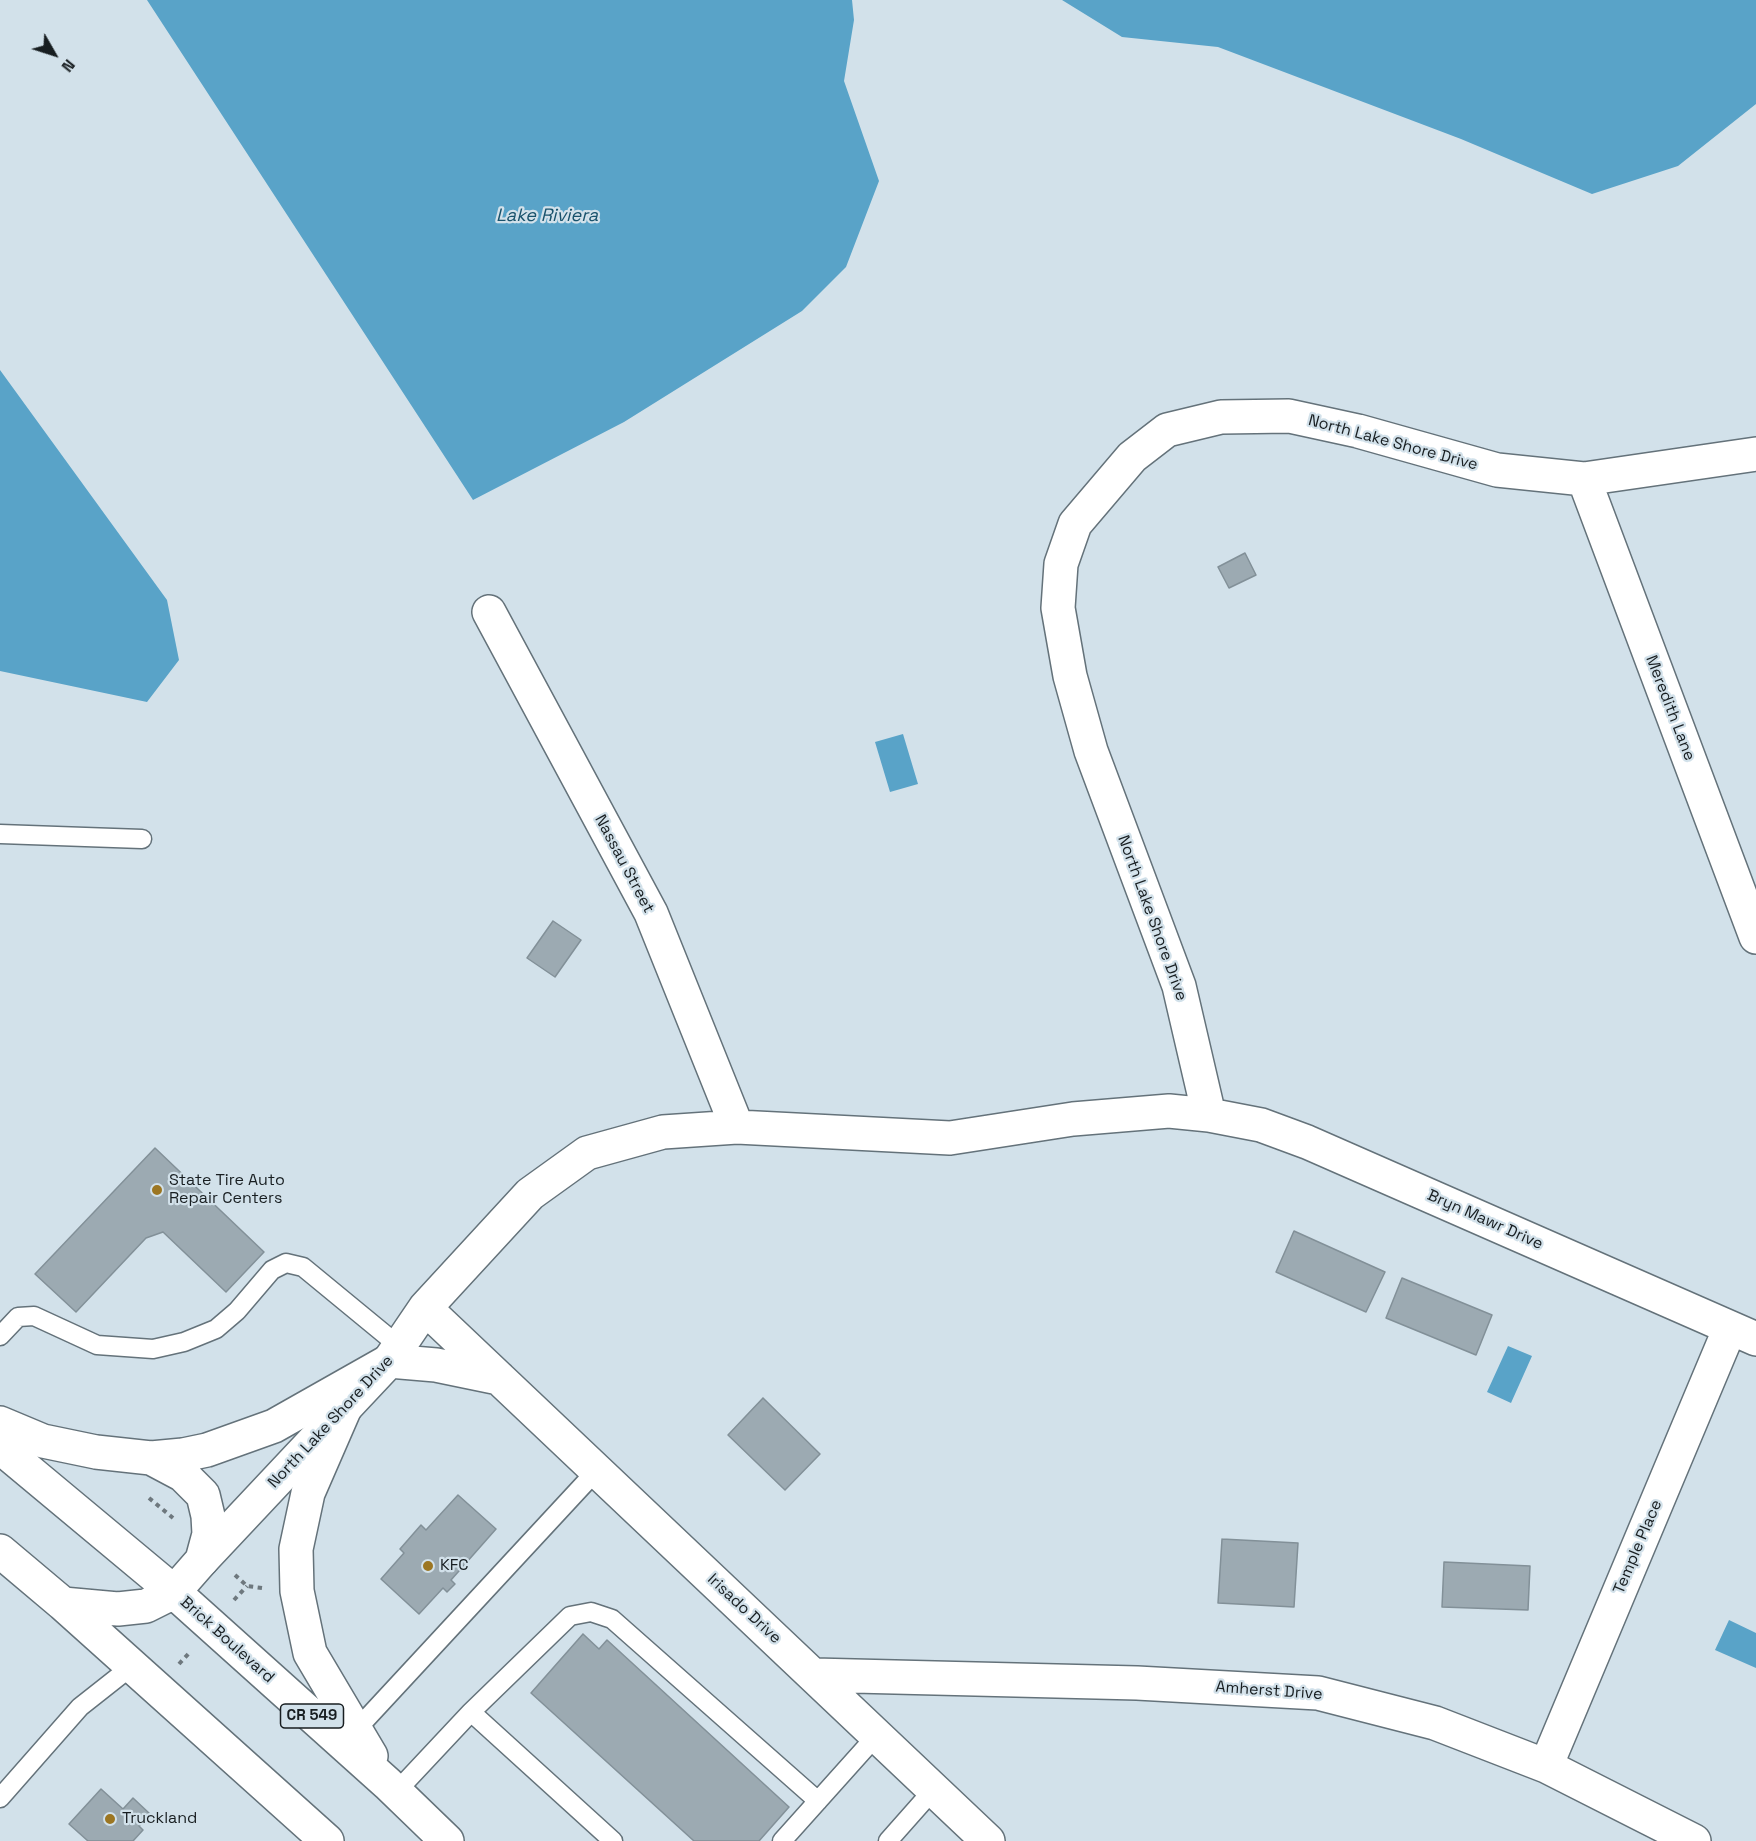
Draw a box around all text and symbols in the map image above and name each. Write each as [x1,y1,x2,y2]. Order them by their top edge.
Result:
north arrow [24,24,84,84]
text: N [57,55,80,76]
water label: Lake Riviera [496,205,598,227]
street label: North Lake Shore Drive [1306,411,1480,475]
street label: Meredith Lane [1641,653,1699,763]
street label: Nassau Street [590,812,658,916]
street label: North Lake Shore Drive [1113,833,1191,1003]
place label: State Tire Auto Repair Centers [169,1171,285,1209]
marker: State Tire Auto Repair Centers [150,1183,164,1197]
street label: Bryn Mawr Drive [1424,1186,1546,1254]
street label: North Lake Shore Drive [264,1352,398,1492]
street label: Temple Place [1610,1497,1666,1597]
place label: KFC [440,1556,469,1576]
marker: KFC [421,1559,435,1573]
street label: Irisado Drive [703,1570,785,1648]
street label: Brick Boulevard [176,1593,278,1687]
street label: Amherst Drive [1215,1678,1323,1704]
road number: CR 549 [280,1704,344,1728]
place label: Truckland [122,1809,197,1829]
marker: Truckland [103,1812,117,1826]

